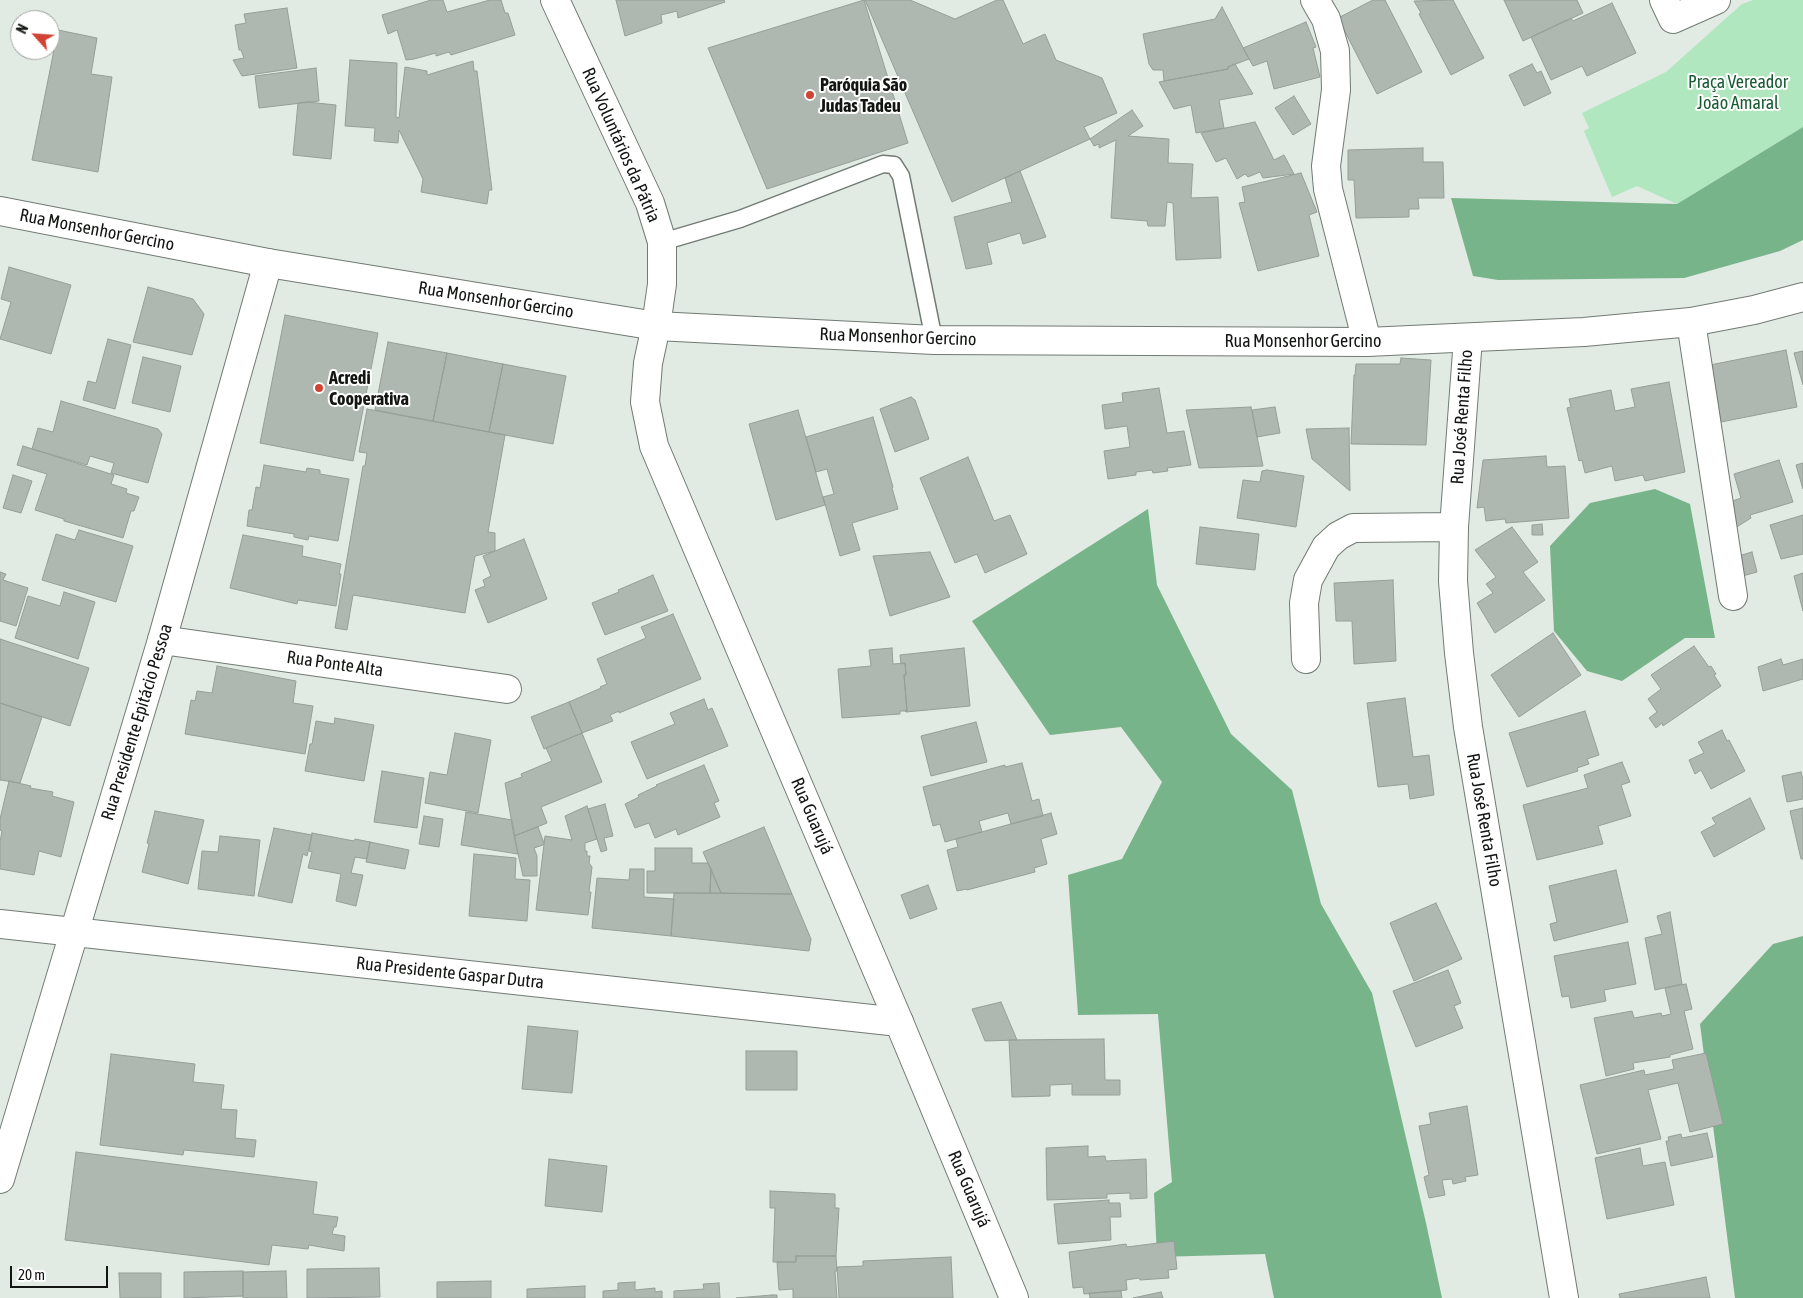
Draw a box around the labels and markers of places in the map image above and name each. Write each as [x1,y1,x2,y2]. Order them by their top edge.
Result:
place label: Paróquia São Judas Tadeu [820,74,907,116]
marker: Paróquia São Judas Tadeu [804,89,816,101]
place label: Acredi Cooperativa [329,367,409,409]
marker: Acredi Cooperativa [313,382,325,394]

